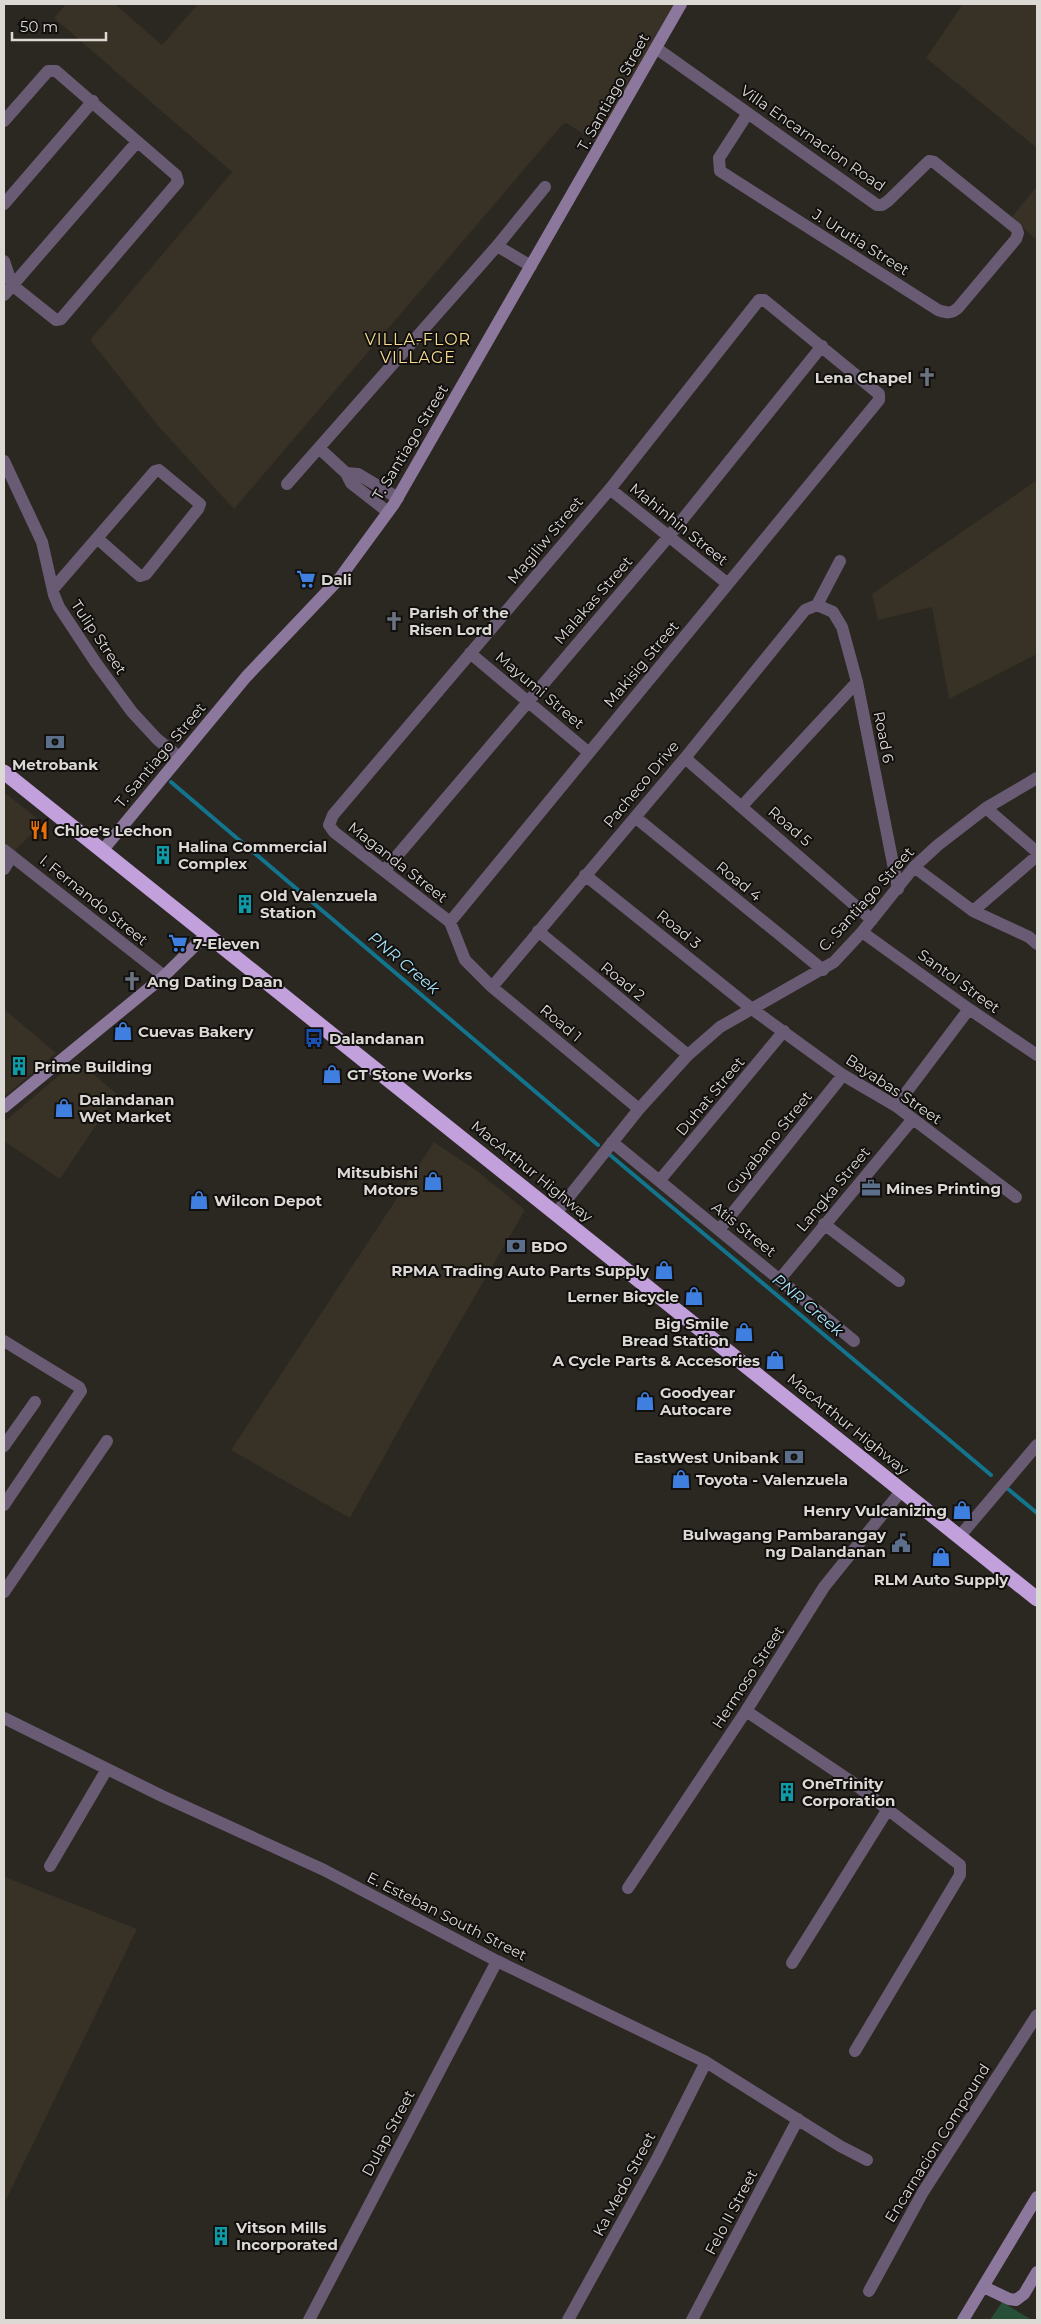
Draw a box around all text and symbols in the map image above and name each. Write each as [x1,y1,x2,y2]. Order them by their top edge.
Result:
scale bar [12,10,106,42]
text: 50 m [20,17,58,36]
street label: T. Santiago Street [573,30,653,154]
street label: Villa Encarnacion Road [737,81,889,195]
street label: J. Urutia Street [808,204,913,279]
district label: VILLA-FLOR VILLAGE [365,330,471,367]
church icon: Lena Chapel [916,366,938,388]
place label: Lena Chapel [815,368,912,387]
street label: T. Santiago Street [368,381,452,503]
street label: Mahinhin Street [626,479,732,569]
street label: Magiliw Street [503,493,587,587]
street label: Malakas Street [550,552,636,648]
supermarket icon: Dali [295,568,317,590]
place label: Dali [321,570,352,589]
street label: Tulip Street [67,596,131,678]
place label: Parish of the Risen Lord [409,603,509,639]
church icon: Parish of the Risen Lord [383,610,405,632]
street label: Makisig Street [599,617,683,711]
street label: Mayumi Street [492,647,588,733]
street label: T. Santiago Street [110,699,210,811]
street label: Road 6 [870,710,898,764]
bank icon: Metrobank [44,731,66,753]
street label: Pacheco Drive [599,737,683,831]
place label: Metrobank [12,755,98,774]
street label: Road 5 [764,802,816,850]
street label: Maganda Street [345,817,451,907]
restaurant icon: Chloe's Lechon [28,819,50,841]
place label: Chloe's Lechon [54,821,172,840]
place label: Halina Commercial Complex [178,837,327,873]
street label: C. Santiago Street [814,843,918,955]
building icon: Halina Commercial Complex [152,844,174,866]
street label: I. Fernando Street [36,851,152,949]
street label: Road 4 [712,857,766,905]
place label: Old Valenzuela Station [260,886,377,922]
building icon: Old Valenzuela Station [234,893,256,915]
street label: Road 3 [653,905,705,953]
water label: PNR Creek [365,928,444,999]
supermarket icon: 7-Eleven [167,932,189,954]
place label: 7-Eleven [193,934,260,953]
street label: Santol Street [914,945,1004,1017]
street label: Road 2 [597,957,649,1005]
church icon: Ang Dating Daan [121,970,143,992]
place label: Ang Dating Daan [146,972,283,991]
street label: Road 1 [536,1000,586,1046]
shop icon: Cuevas Bakery [112,1020,134,1042]
place label: Cuevas Bakery [138,1022,255,1041]
bus stop icon: Dalandanan [303,1027,325,1049]
place label: Dalandanan [329,1029,424,1048]
street label: Bayabas Street [842,1050,946,1128]
street label: Duhat Street [672,1053,748,1139]
building icon: Prime Building [8,1055,30,1077]
place label: Prime Building [34,1057,152,1076]
shop icon: GT Stone Works [321,1063,343,1085]
place label: GT Stone Works [347,1065,472,1084]
street label: Guyabano Street [722,1087,816,1197]
place label: Dalandanan Wet Market [79,1090,174,1126]
shop icon: Dalandanan Wet Market [53,1097,75,1119]
street label: MacArthur Highway [467,1116,597,1226]
street label: Langka Street [792,1143,874,1235]
place label: Mitsubishi Motors [337,1163,418,1199]
shop icon: Mitsubishi Motors [422,1170,444,1192]
office icon: Mines Printing [860,1177,882,1199]
place label: Mines Printing [886,1179,1001,1198]
shop icon: Wilcon Depot [188,1189,210,1211]
place label: Wilcon Depot [214,1191,323,1210]
street label: Atis Street [708,1197,780,1261]
bank icon: BDO [505,1235,527,1257]
place label: BDO [531,1237,568,1256]
shop icon: RPMA Trading Auto Parts Supply [653,1259,675,1281]
place label: RPMA Trading Auto Parts Supply [391,1261,650,1280]
water label: PNR Creek [769,1270,848,1341]
shop icon: Lerner Bicycle [683,1285,705,1307]
place label: Lerner Bicycle [567,1287,679,1306]
place label: Big Smile Bread Station [622,1314,729,1350]
shop icon: Big Smile Bread Station [733,1321,755,1343]
shop icon: A Cycle Parts & Accesories [764,1349,786,1371]
place label: A Cycle Parts & Accesories [551,1351,760,1370]
street label: MacArthur Highway [783,1369,913,1479]
place label: Goodyear Autocare [659,1383,736,1419]
shop icon: Goodyear Autocare [634,1390,656,1412]
bank icon: EastWest Unibank [783,1446,805,1468]
place label: EastWest Unibank [634,1448,779,1467]
shop icon: Toyota - Valenzuela [670,1468,692,1490]
place label: Toyota - Valenzuela [696,1470,848,1489]
shop icon: Henry Vulcanizing [951,1499,973,1521]
place label: Henry Vulcanizing [803,1501,947,1520]
place label: Bulwagang Pambarangay ng Dalandanan [682,1525,887,1561]
public building icon: Bulwagang Pambarangay ng Dalandanan [890,1532,912,1554]
shop icon: RLM Auto Supply [930,1546,952,1568]
place label: RLM Auto Supply [874,1570,1009,1589]
street label: Hermoso Street [708,1622,788,1732]
place label: OneTrinity Corporation [802,1774,895,1810]
building icon: OneTrinity Corporation [776,1781,798,1803]
street label: E. Esteban South Street [364,1867,530,1965]
street label: Encarnacion Compound [880,2060,994,2226]
street label: Dulap Street [357,2087,419,2179]
street label: Ka Medo Street [589,2129,659,2239]
street label: Felo II Street [701,2166,761,2258]
place label: Vitson Mills Incorporated [235,2218,338,2254]
building icon: Vitson Mills Incorporated [210,2225,232,2247]

